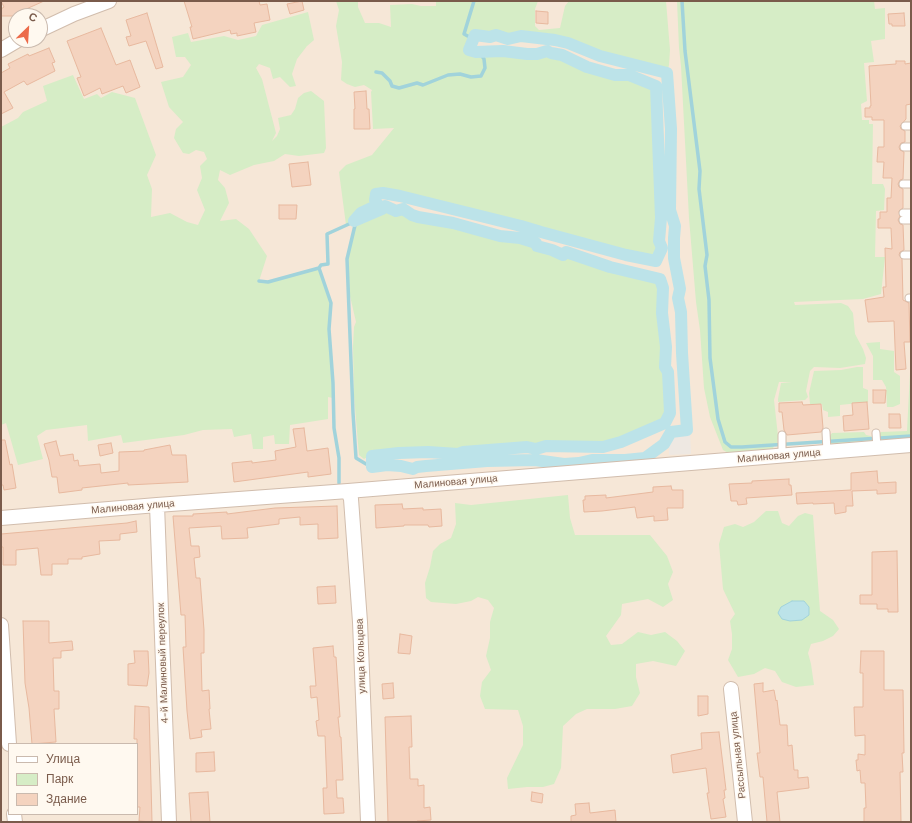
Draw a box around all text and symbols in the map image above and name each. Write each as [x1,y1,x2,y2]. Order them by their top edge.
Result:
north arrow [8,8,48,48]
text: С [27,10,39,25]
street label: Малиновая улица [737,446,821,466]
street label: Малиновая улица [414,472,498,492]
street label: Малиновая улица [91,497,175,517]
street label: 4-й Малиновый переулок [155,602,171,724]
street label: улица Кольцова [354,618,368,694]
street label: Рассыльная улица [727,711,749,799]
legend [8,743,138,815]
text: Улица [46,752,80,766]
text: Парк [46,772,73,786]
text: Здание [46,792,87,806]

